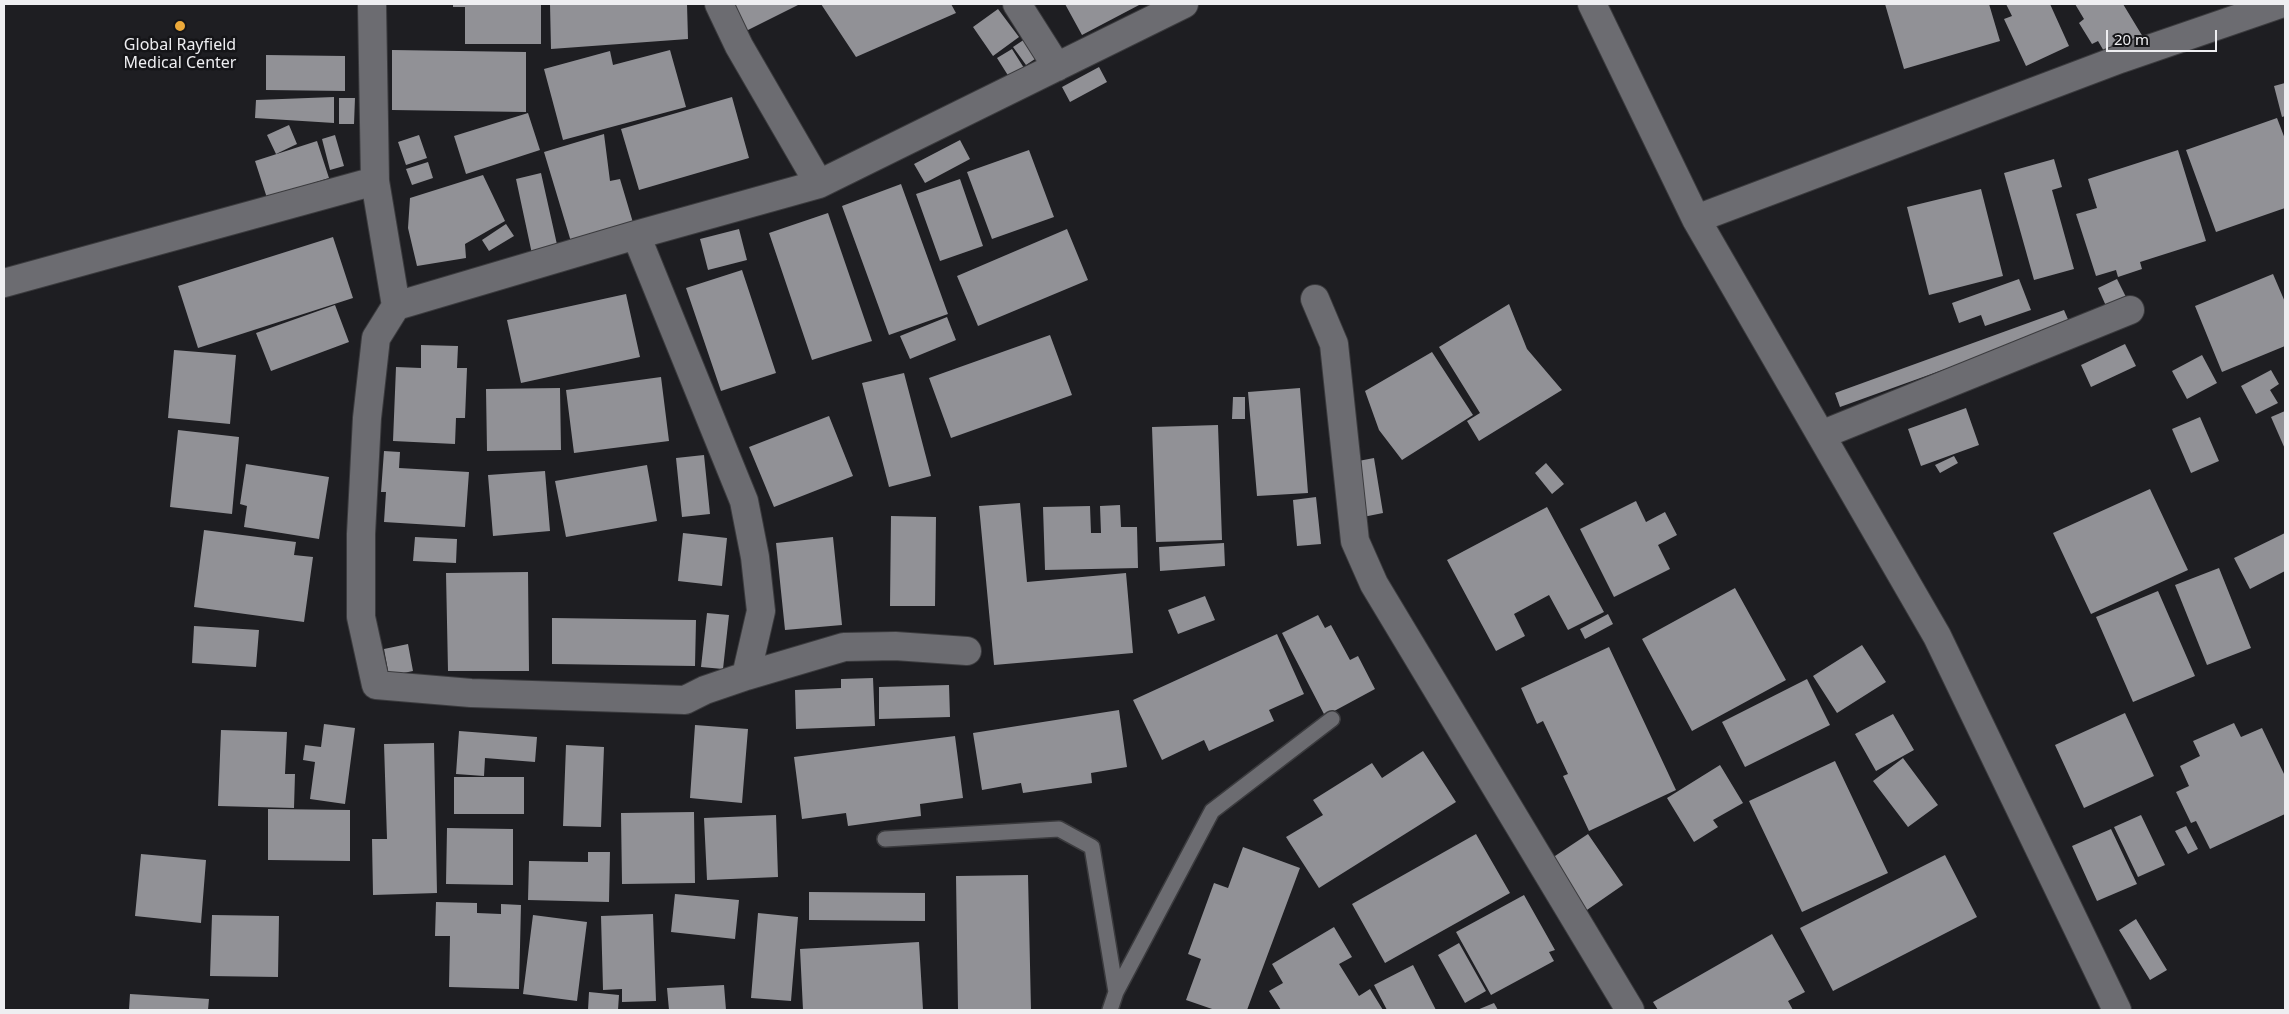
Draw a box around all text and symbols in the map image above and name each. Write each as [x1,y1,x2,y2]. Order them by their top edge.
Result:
marker: Global Rayfield Medical Center [173,19,187,33]
scale bar [2109,20,2220,52]
text: 20 m [2114,29,2149,49]
place label: Global Rayfield Medical Center [124,35,236,73]

